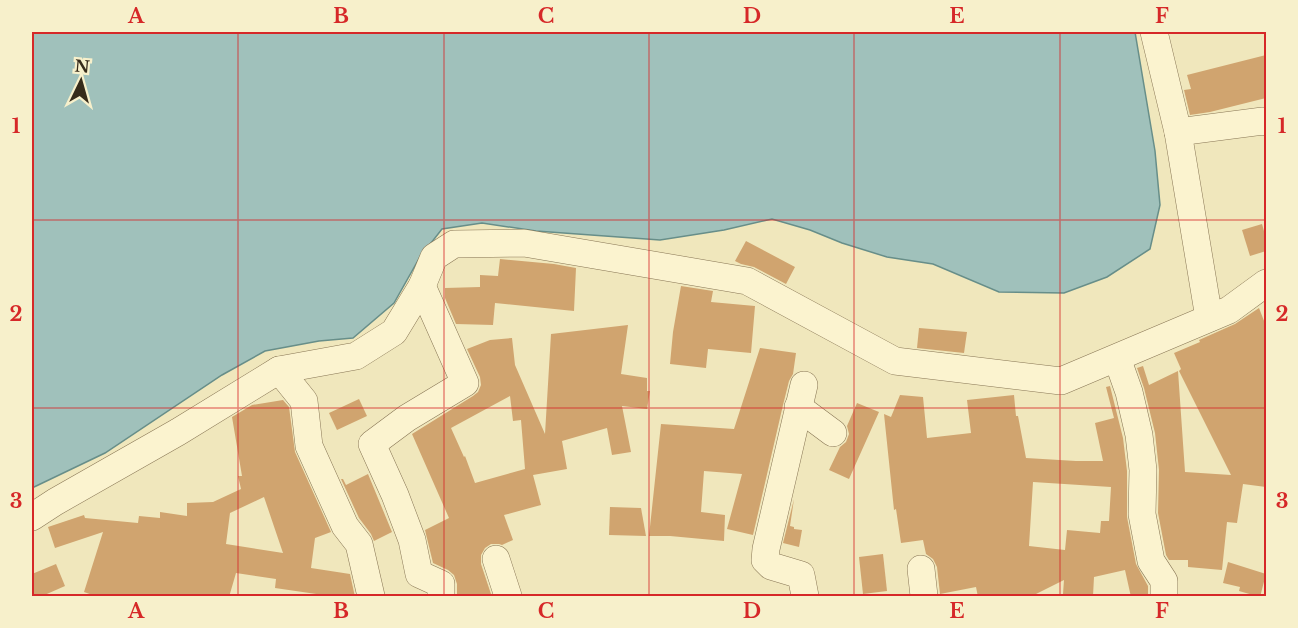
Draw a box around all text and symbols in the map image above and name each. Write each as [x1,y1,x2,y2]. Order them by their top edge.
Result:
text: A [127,4,145,28]
text: B [333,4,349,28]
text: C [538,4,554,28]
text: D [743,4,761,28]
text: E [949,4,965,28]
text: F [1155,4,1169,28]
north arrow [51,51,111,111]
text: N [74,55,91,77]
text: 1 [12,114,21,138]
text: 1 [1278,114,1287,138]
text: 2 [9,302,23,326]
text: 2 [1275,302,1289,326]
text: 3 [10,489,22,513]
text: 3 [1276,489,1288,513]
text: A [127,599,145,623]
text: B [333,599,349,623]
text: C [538,599,554,623]
text: D [743,599,761,623]
text: E [949,599,965,623]
text: F [1155,599,1169,623]

